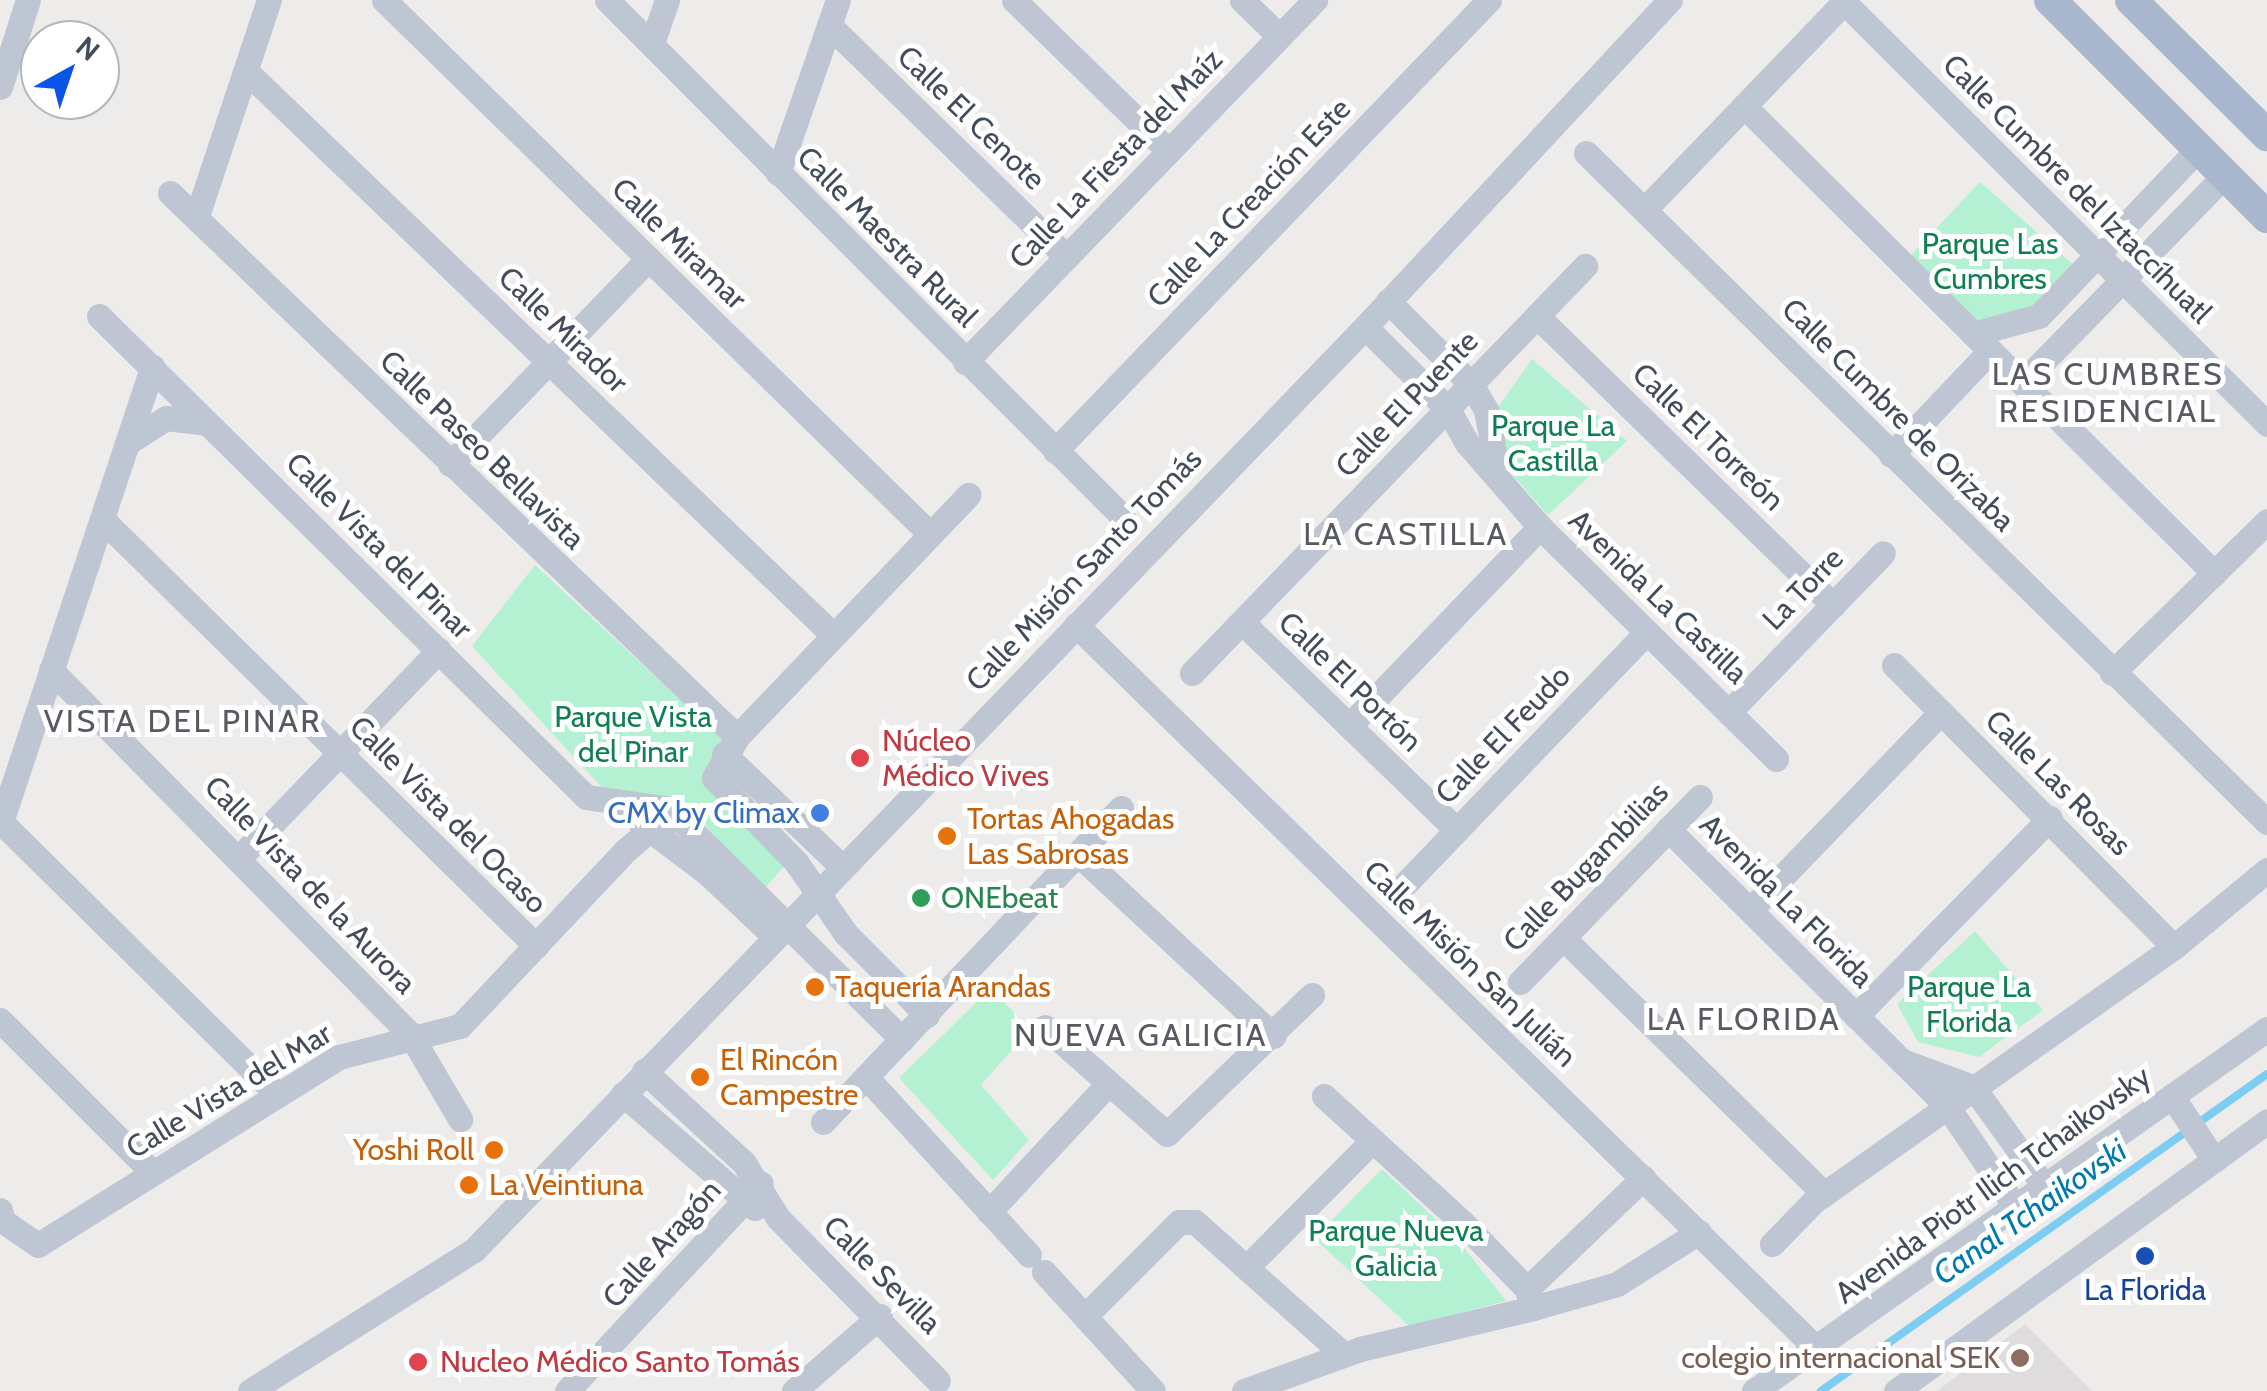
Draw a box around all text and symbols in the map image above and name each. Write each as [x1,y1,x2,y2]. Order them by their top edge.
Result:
north arrow [20,20,120,120]
text: N [69,29,107,68]
street label: Calle El Cenote [890,39,1052,197]
street label: Calle La Fiesta del Maíz [1002,42,1230,276]
street label: Calle Cumbre del Iztaccíhuatl [1935,47,2219,331]
street label: Calle La Creación Este [1140,91,1358,315]
street label: Calle Maestra Rural [789,139,985,335]
street label: Calle Miramar [604,171,754,317]
park label: Parque Las Cumbres [1922,226,2058,296]
street label: Calle Mirador [491,259,635,401]
street label: Calle Cumbre de Orizaba [1774,291,2022,539]
street label: Calle El Puente [1328,323,1486,485]
street label: Calle Paseo Bellavista [372,343,592,557]
street label: Calle El Torreón [1625,356,1791,518]
district label: LAS CUMBRES RESIDENCIAL [1992,356,2224,431]
park label: Parque La Castilla [1491,408,1615,478]
street label: Calle Misión Santo Tomás [959,441,1209,699]
street label: Calle Vista del Pinar [278,445,480,647]
street label: Avenida La Castilla [1561,503,1755,691]
district label: LA CASTILLA [1303,515,1509,553]
street label: La Torre [1755,540,1851,638]
street label: Calle El Portón [1271,605,1429,759]
street label: Calle El Feudo [1428,658,1578,812]
park label: Parque Vista del Pinar [554,699,712,770]
district label: VISTA DEL PINAR [44,702,322,740]
street label: Calle Las Rosas [1978,703,2138,863]
street label: Calle Vista del Ocaso [342,709,554,921]
place label: Núcleo Médico Vives [882,723,1049,794]
marker: Núcleo Médico Vives [847,745,873,771]
street label: Calle Vista de la Aurora [197,769,423,1001]
street label: Calle Bugambilias [1496,775,1676,959]
place label: CMX by Climax [608,795,800,831]
place label: Tortas Ahogadas Las Sabrosas [967,801,1174,872]
marker: CMX by Climax [809,802,831,824]
street label: Avenida La Florida [1692,807,1880,995]
marker: Tortas Ahogadas Las Sabrosas [936,825,958,847]
street label: Calle Misión San Julián [1356,853,1584,1075]
place label: ONEbeat [941,880,1058,916]
marker: ONEbeat [910,887,932,909]
place label: Taquería Arandas [835,969,1051,1005]
park label: Parque La Florida [1907,969,2031,1040]
marker: Taquería Arandas [804,976,826,998]
district label: LA FLORIDA [1647,1000,1841,1038]
street label: Calle Vista del Mar [120,1016,338,1166]
district label: NUEVA GALICIA [1014,1016,1268,1054]
place label: El Rincón Campestre [720,1042,858,1112]
street label: Avenida Piotr Ilich Tchaikovsky [1828,1059,2158,1311]
marker: El Rincón Campestre [689,1066,711,1088]
water label: Canal Tchaikovski [1926,1131,2134,1293]
place label: Yoshi Roll [353,1132,474,1168]
marker: Yoshi Roll [483,1139,505,1161]
place label: La Veintiuna [489,1167,643,1203]
street label: Calle Aragón [595,1173,729,1315]
marker: La Veintiuna [458,1174,480,1196]
street label: Calle Sevilla [816,1209,948,1341]
park label: Parque Nueva Galicia [1308,1213,1484,1284]
marker: La Florida [2134,1245,2156,1267]
place label: La Florida [2084,1272,2206,1308]
place label: colegio internacional SEK [1681,1340,2000,1376]
place label: Nucleo Médico Santo Tomás [440,1344,800,1380]
marker: colegio internacional SEK [2009,1347,2031,1369]
marker: Nucleo Médico Santo Tomás [405,1349,431,1375]

